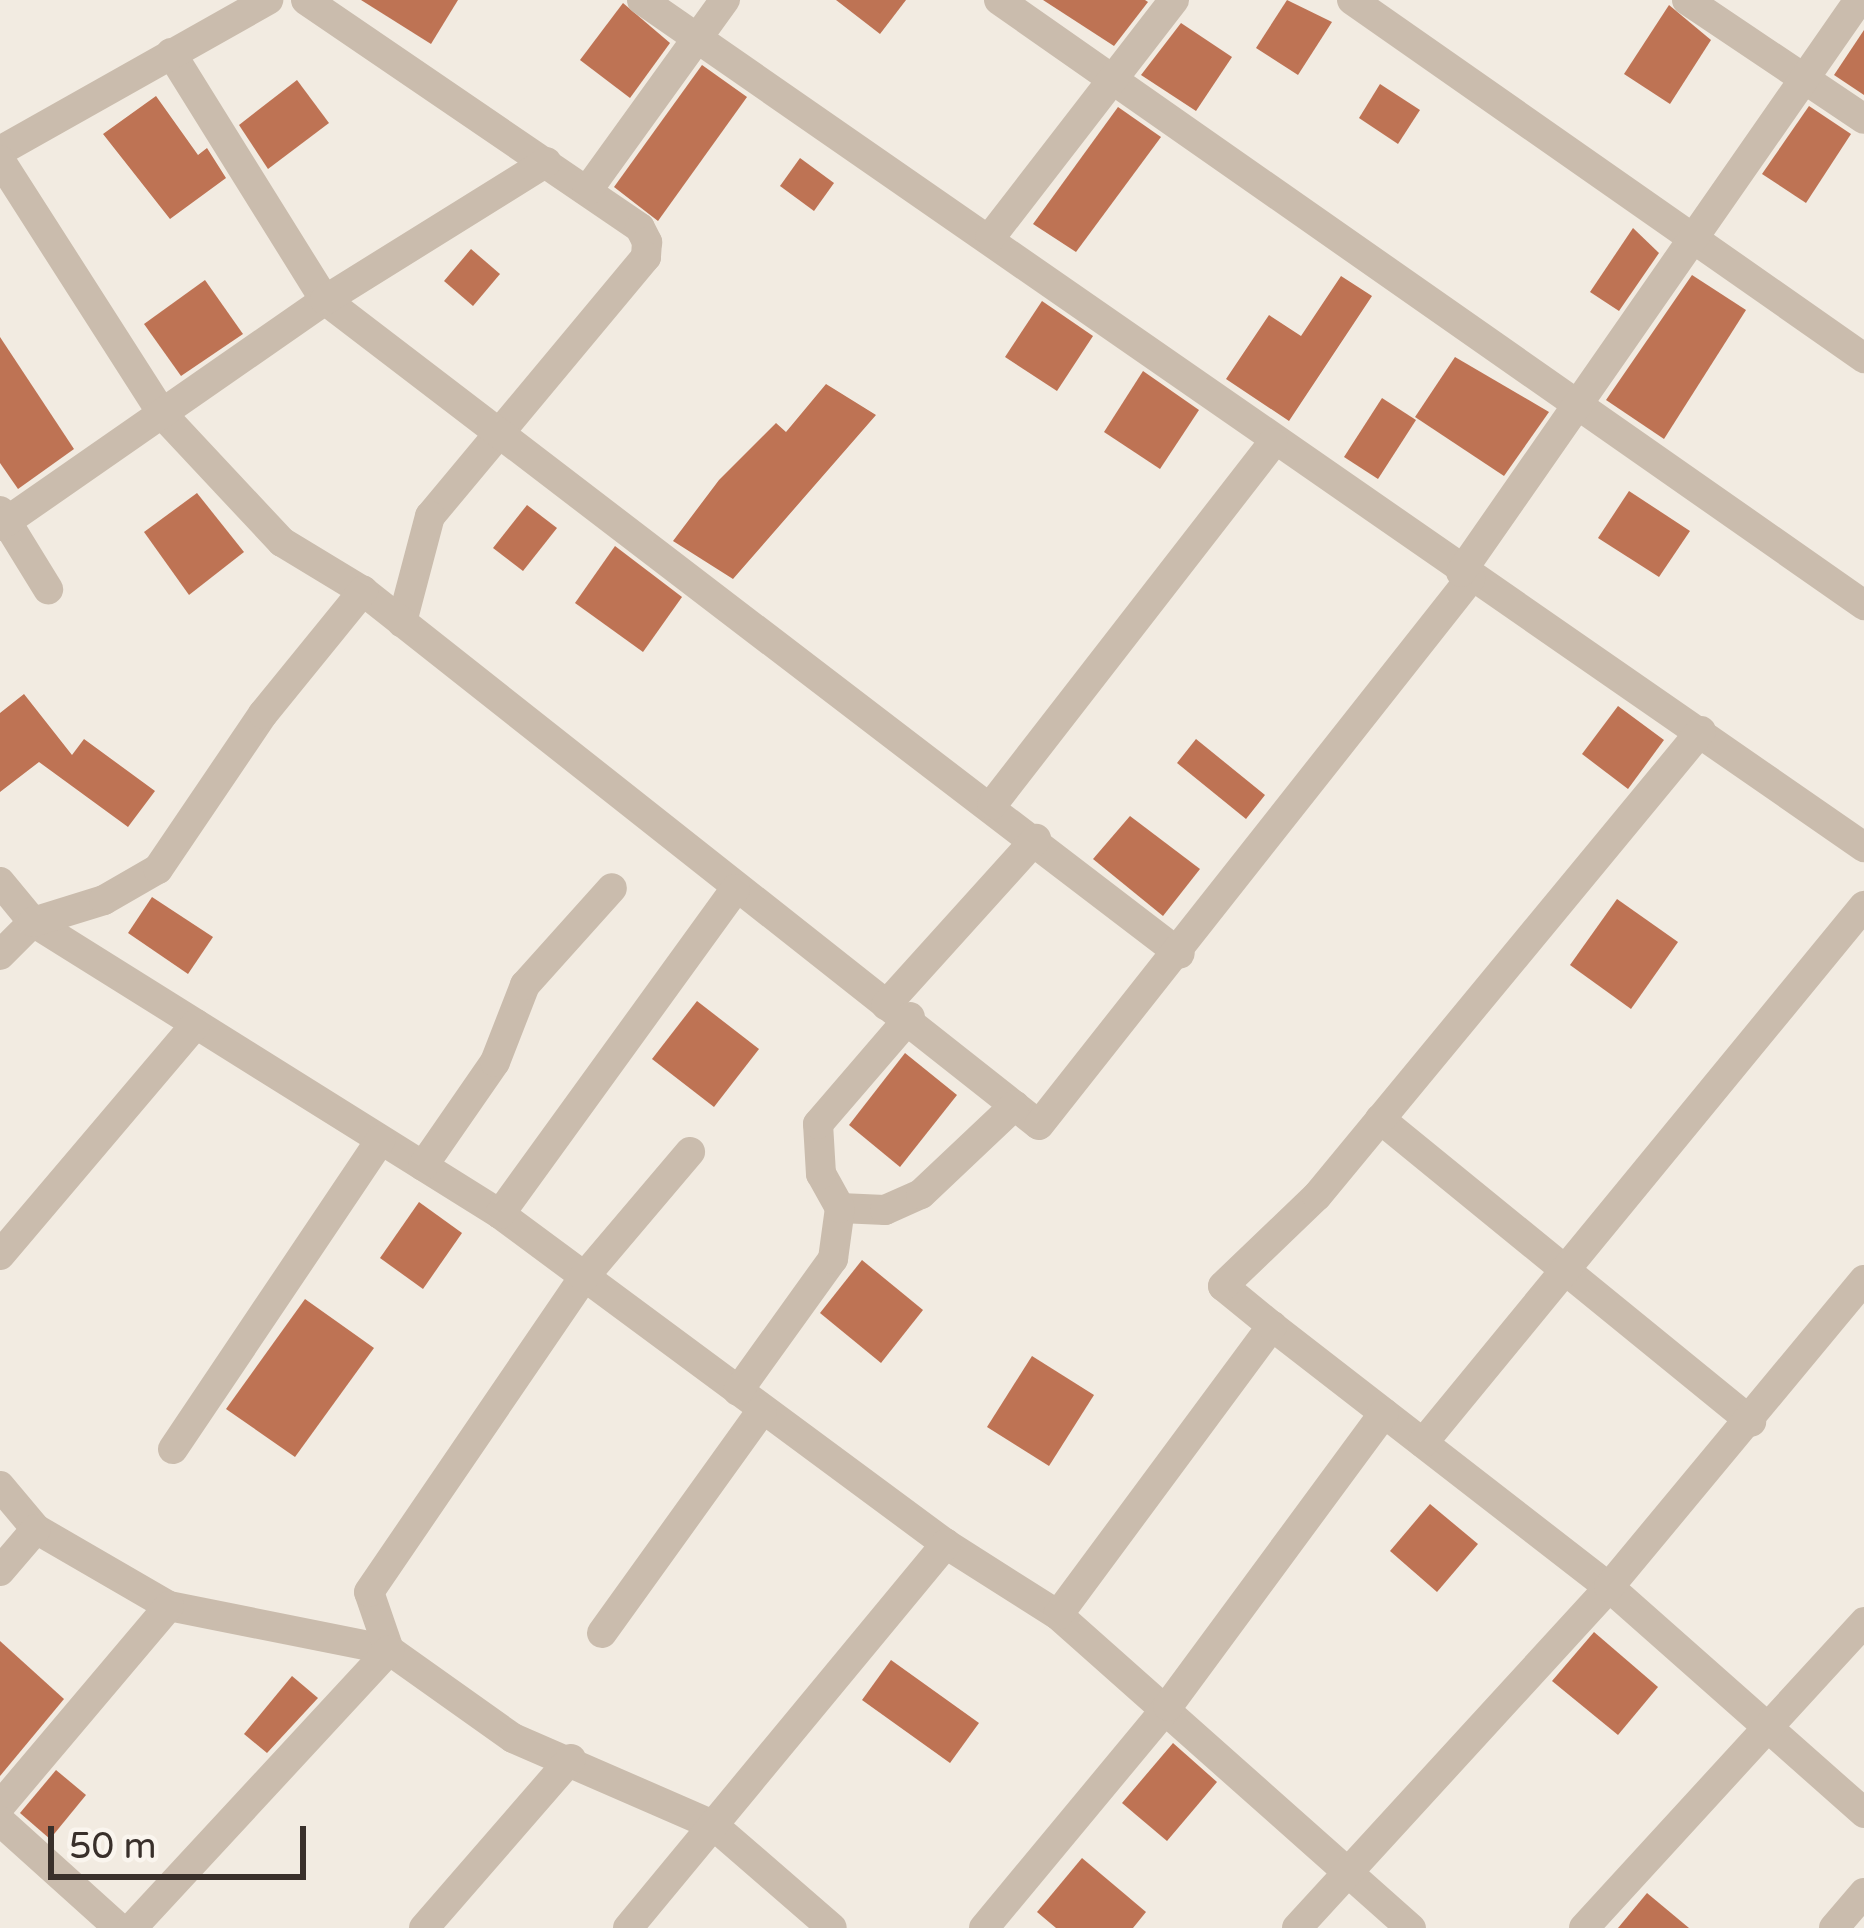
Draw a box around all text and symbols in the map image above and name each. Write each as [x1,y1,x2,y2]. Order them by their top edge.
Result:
scale bar [54,1802,312,1876]
text: 50 m [69,1825,157,1868]

